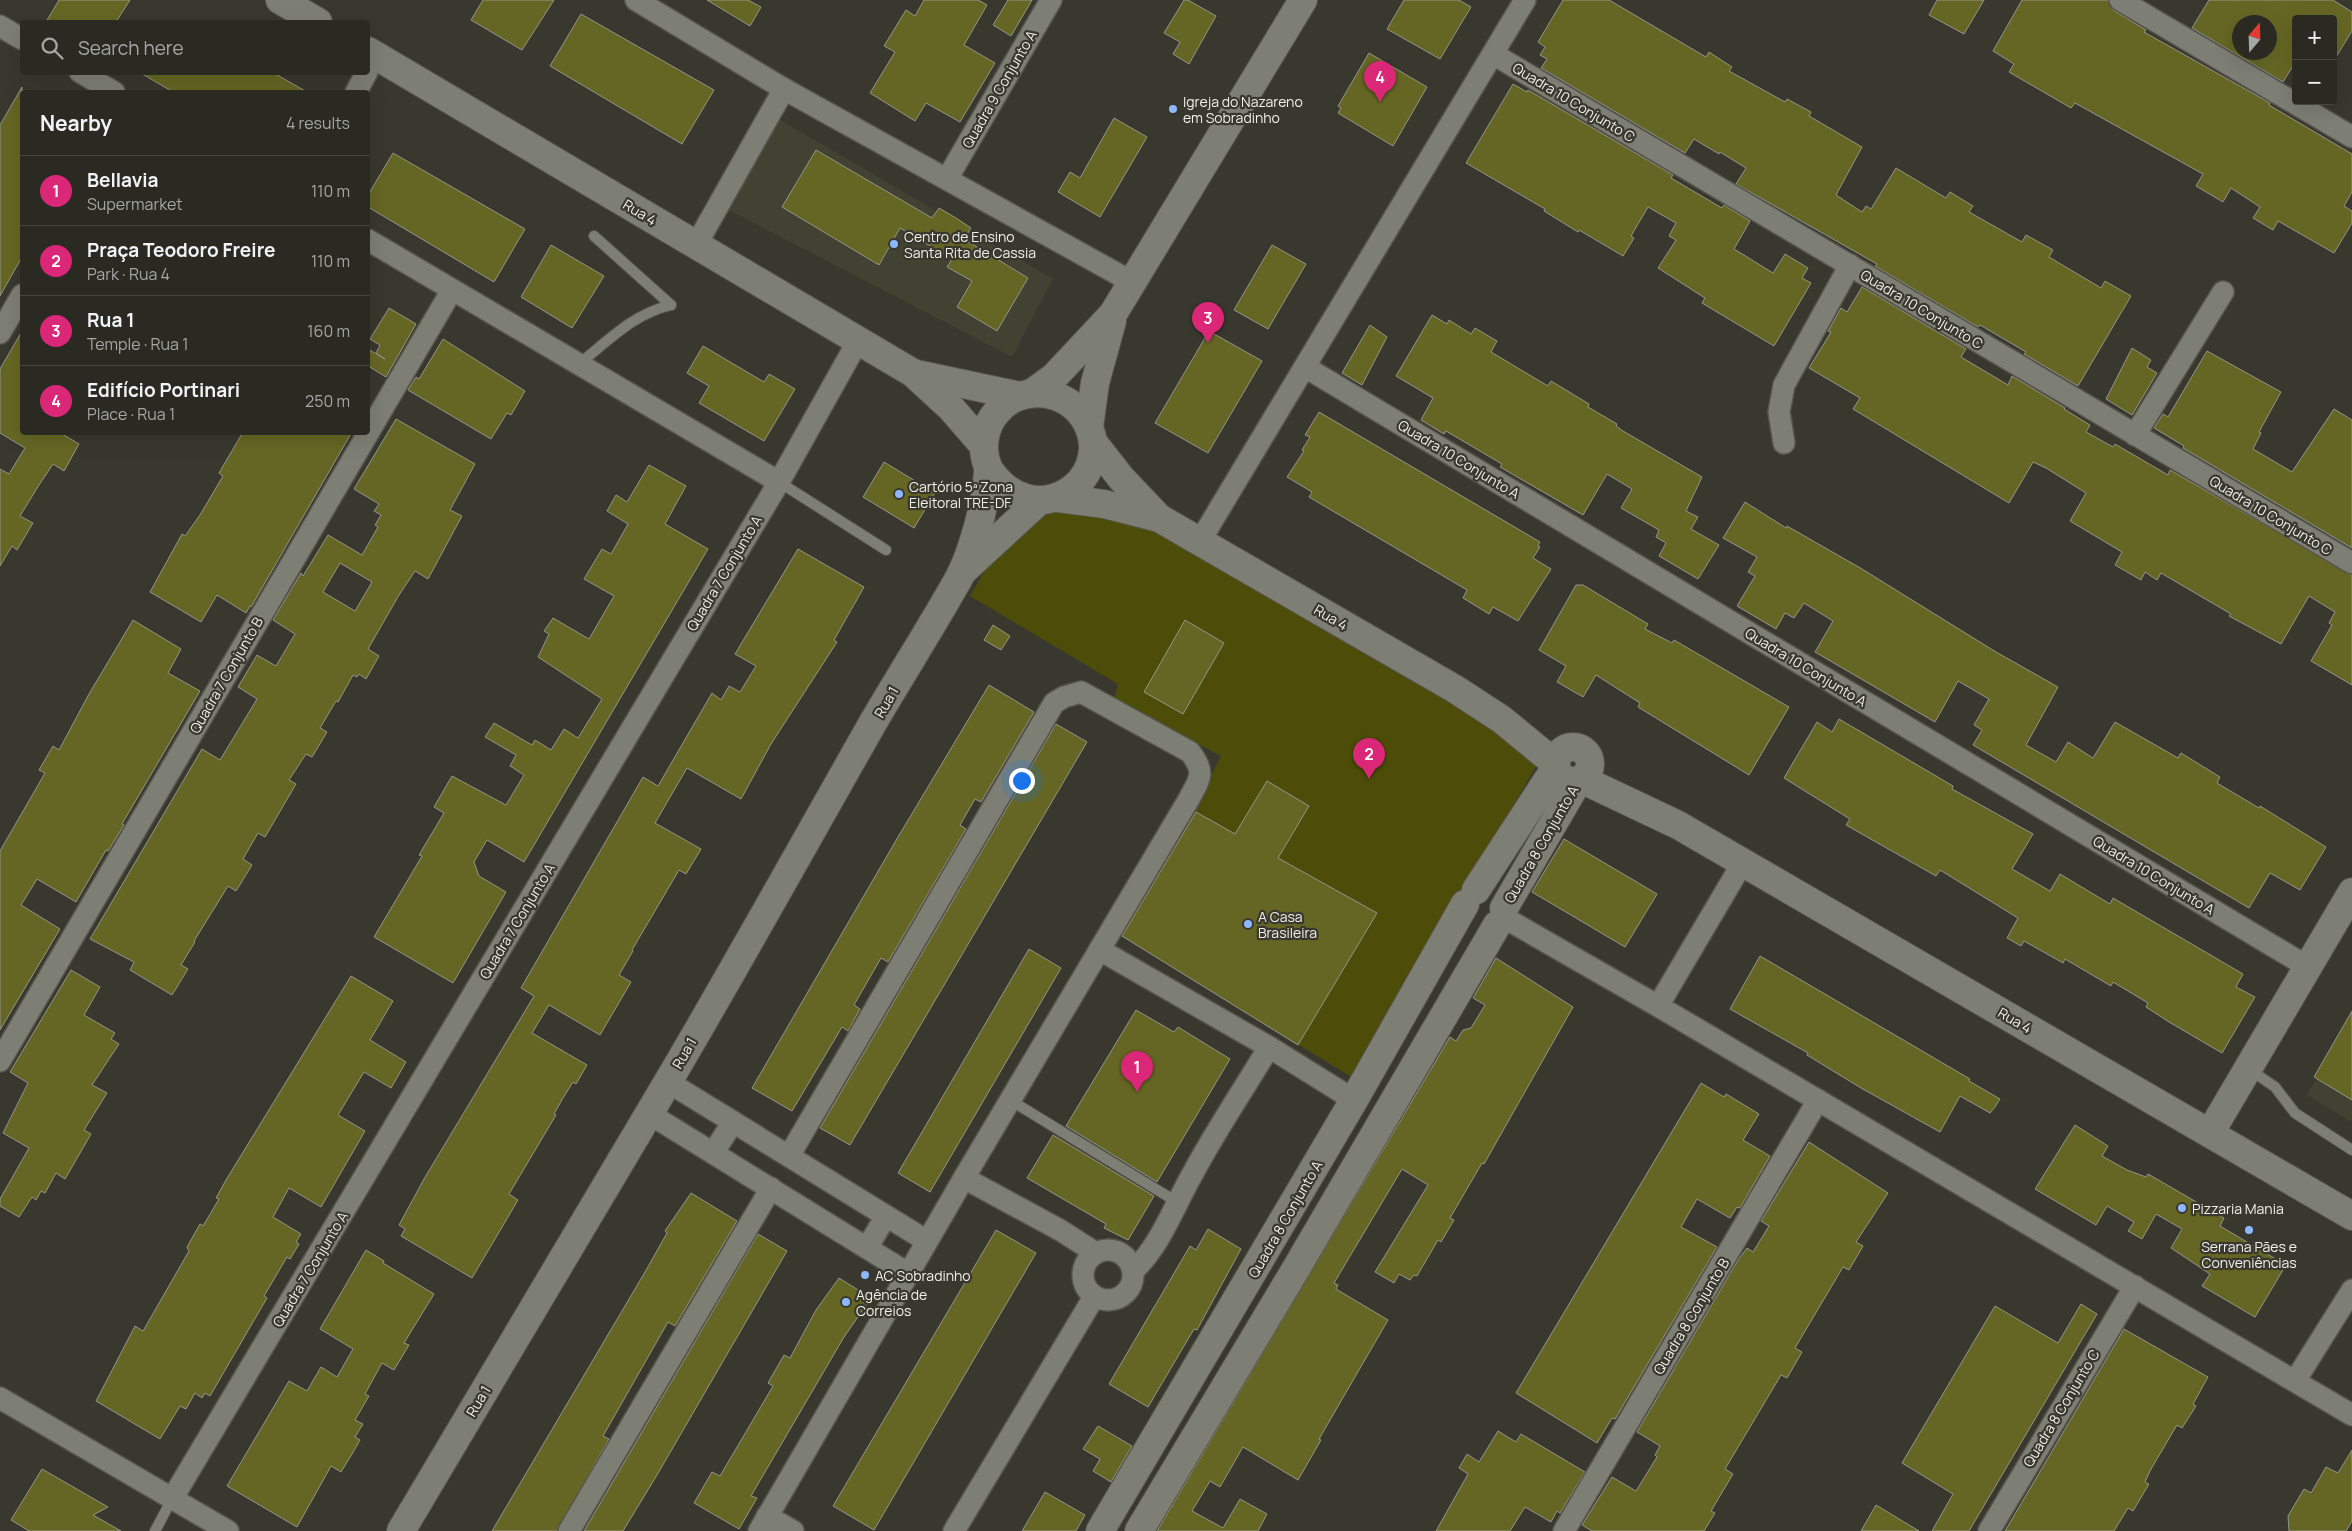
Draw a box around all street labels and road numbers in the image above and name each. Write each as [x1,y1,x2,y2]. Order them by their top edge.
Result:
street label: Quadra 9 Conjunto A [957,26,1041,152]
street label: Quadra 10 Conjunto C [1509,58,1639,146]
street label: Rua 4 [620,195,660,229]
street label: Quadra 10 Conjunto C [1857,265,1987,353]
street label: Quadra 10 Conjunto A [1395,415,1523,503]
street label: Quadra 10 Conjunto C [2206,471,2336,559]
street label: Quadra 7 Conjunto A [682,512,766,634]
street label: Rua 4 [1311,600,1351,634]
street label: Quadra 7 Conjunto B [185,613,267,737]
street label: Quadra 10 Conjunto A [1742,623,1870,711]
street label: Rua 1 [869,683,903,721]
street label: Quadra 8 Conjunto A [1500,782,1582,906]
street label: Quadra 10 Conjunto A [2090,831,2218,919]
street label: Quadra 7 Conjunto A [475,860,559,982]
street label: Rua 4 [1995,1003,2035,1037]
street label: Rua 1 [667,1034,701,1072]
street label: Quadra 8 Conjunto A [1244,1157,1326,1281]
street label: Quadra 7 Conjunto A [268,1208,352,1330]
street label: Quadra 8 Conjunto B [1649,1254,1733,1378]
street label: Quadra 8 Conjunto C [2018,1346,2104,1470]
street label: Rua 1 [461,1382,495,1420]

